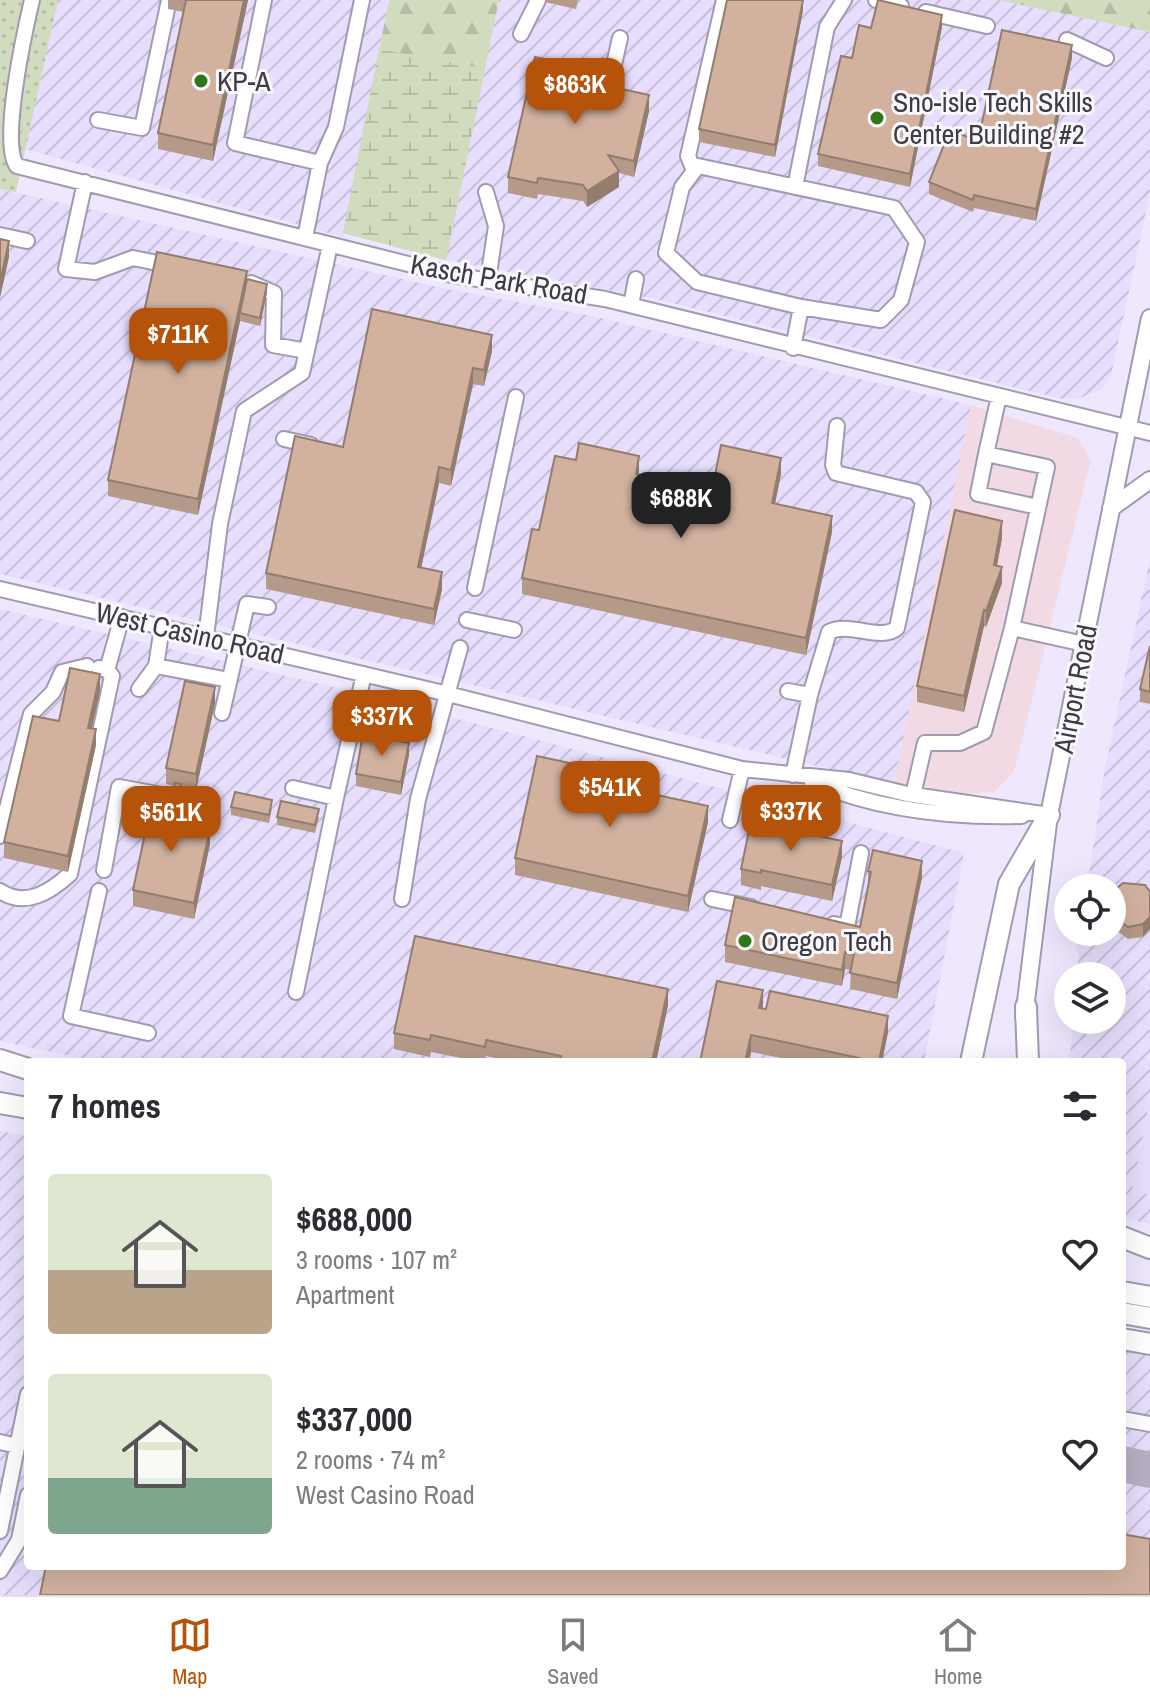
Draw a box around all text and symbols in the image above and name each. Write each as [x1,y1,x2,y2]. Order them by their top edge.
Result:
pin: $863K [519,58,631,126]
place label: KP-A [217,62,271,100]
text: $863K [544,66,606,101]
marker: KP-A [192,72,210,90]
place label: Sno-isle Tech Skills Center Building #2 [893,83,1093,153]
marker: Sno-isle Tech Skills Center Building #2 [868,109,886,127]
street label: Kasch Park Road [408,245,590,313]
pin: $711K [122,308,234,376]
text: $711K [147,316,209,351]
pin: $688K [625,472,737,540]
text: $688K [650,480,712,515]
street label: West Casino Road [92,593,288,673]
street label: Airport Road [1044,621,1106,758]
pin: $337K [326,690,438,758]
text: $337K [351,698,413,733]
pin: $541K [554,761,666,829]
text: $541K [579,769,641,804]
pin: $337K [735,785,847,853]
pin: $561K [115,786,227,854]
text: $337K [760,793,822,828]
text: $561K [140,794,202,829]
map controls [1054,874,1126,1034]
button: locate [1054,874,1126,946]
place label: Oregon Tech [761,922,892,960]
marker: Oregon Tech [736,932,754,950]
button: layers [1054,962,1126,1034]
text: 7 homes [48,1083,161,1129]
icon: filters [1058,1084,1102,1128]
text: $688,000 [296,1196,412,1242]
icon: home [112,1206,208,1302]
icon: heart [1058,1232,1102,1276]
text: 3 rooms · 107 m² [296,1242,457,1277]
text: Apartment [296,1277,394,1312]
text: $337,000 [296,1396,412,1442]
icon: home [112,1406,208,1502]
icon: heart [1058,1432,1102,1476]
text: 2 rooms · 74 m² [296,1442,445,1477]
text: West Casino Road [296,1477,475,1512]
tab: Map [168,1613,212,1691]
tab: Saved [547,1613,599,1691]
tab: Home [934,1613,982,1691]

